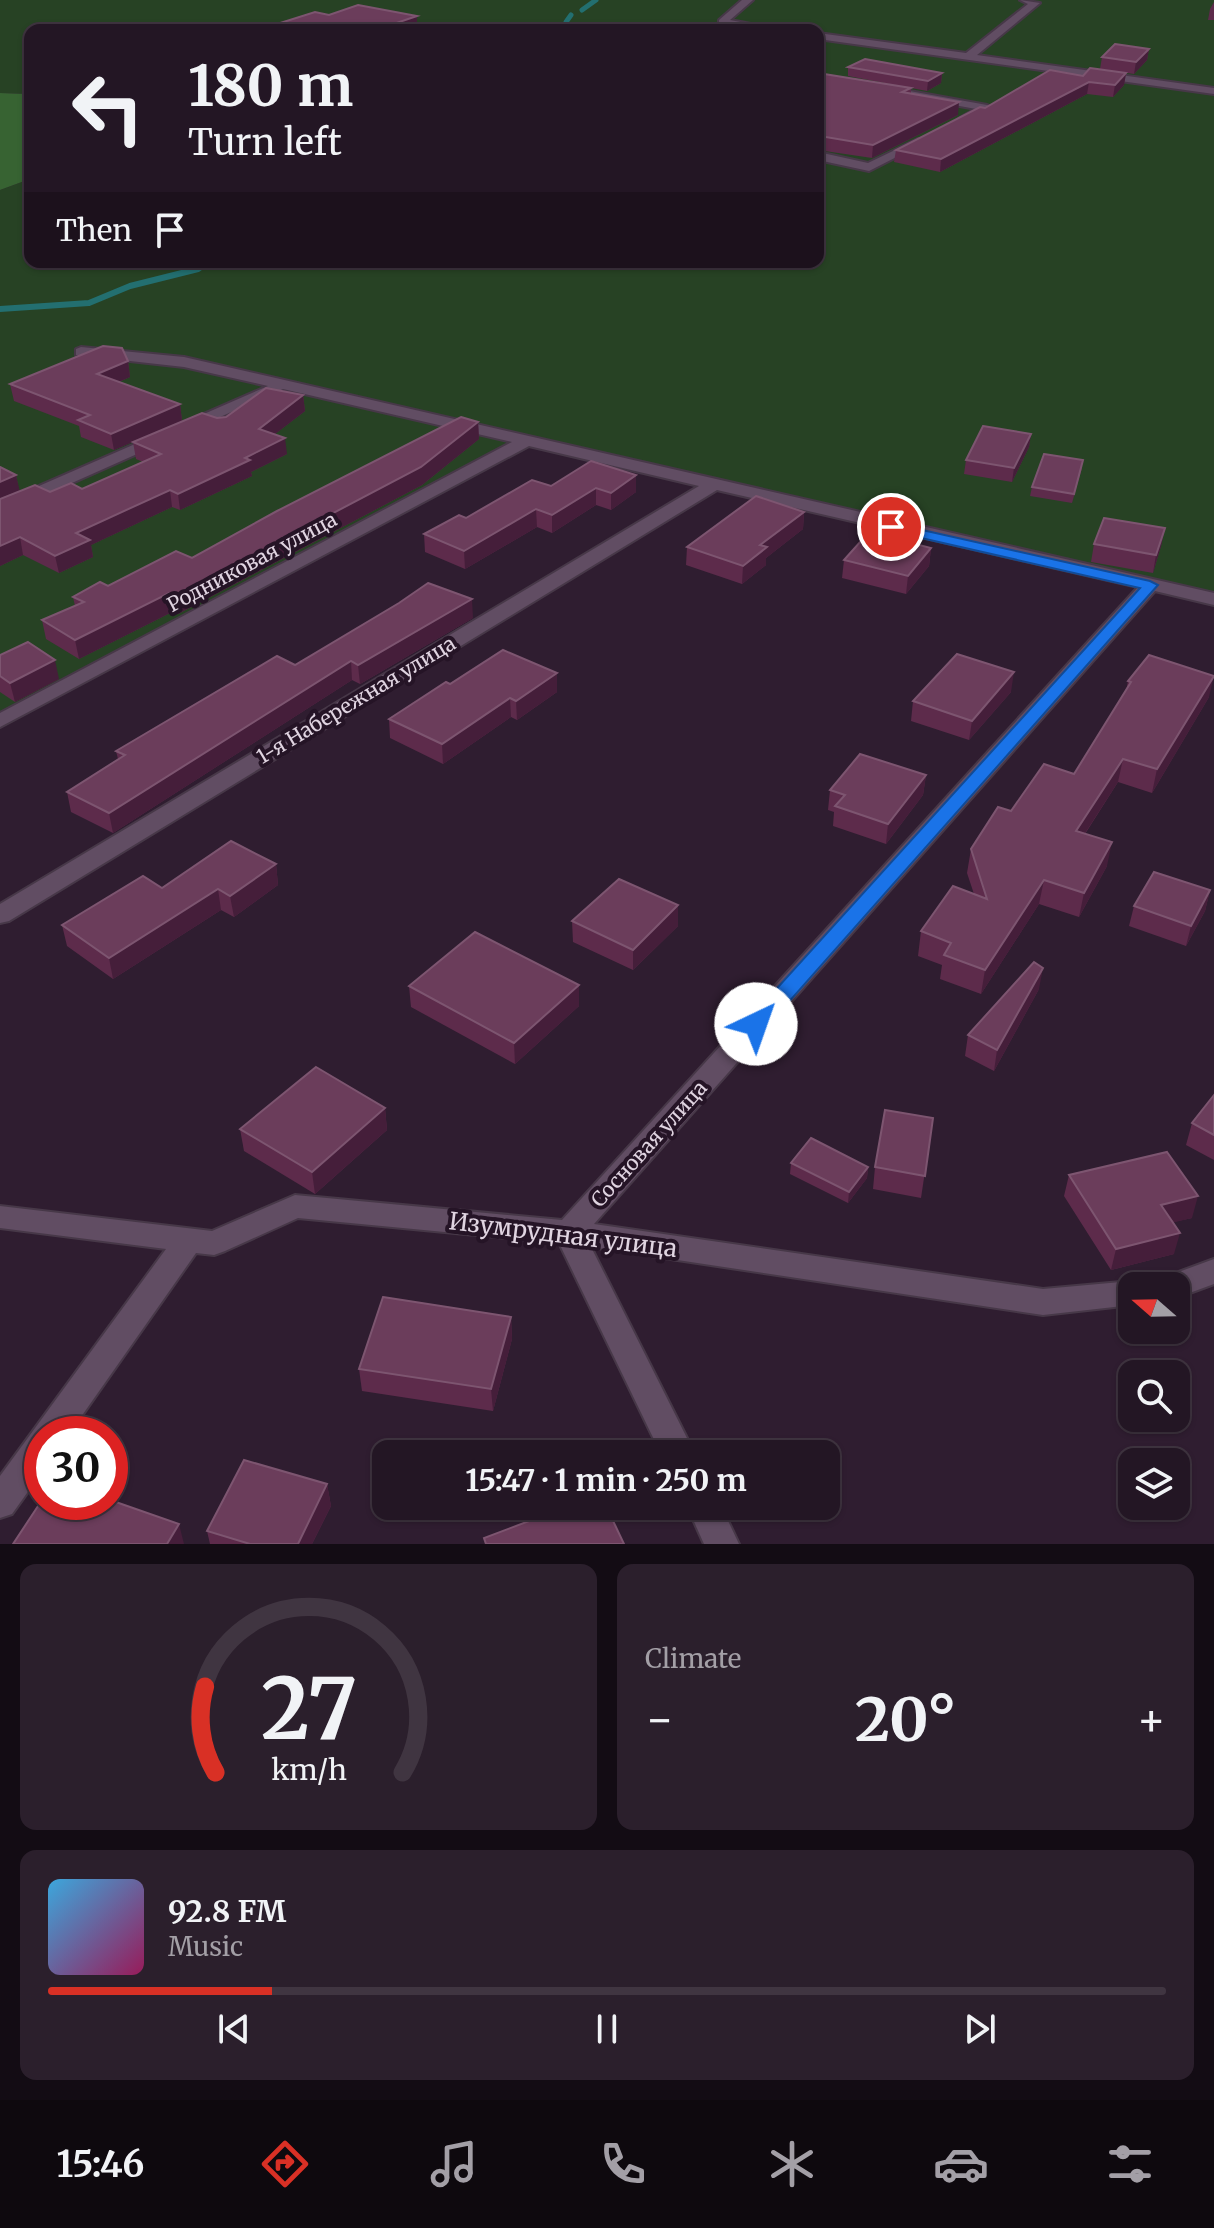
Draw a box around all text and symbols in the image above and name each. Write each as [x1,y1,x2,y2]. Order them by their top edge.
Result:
text: 180 m [188,51,353,121]
icon: left [56,56,160,160]
text: Turn left [188,120,342,165]
icon: arrive [148,208,192,252]
text: Then [56,211,132,249]
pin [857,493,925,561]
icon: arrive [869,505,913,549]
street label: Родниковая улица [163,506,341,617]
street label: 1-я Набережная улица [252,630,460,769]
position arrow [714,982,798,1066]
street label: Сосновая улица [585,1075,712,1212]
street label: Изумрудная улица [447,1205,679,1264]
north arrow [1118,1272,1190,1344]
map controls [1118,1272,1190,1520]
button: search [1118,1360,1190,1432]
speed limit sign: 30 [24,1416,128,1520]
button: layers [1118,1448,1190,1520]
text: 15:47 · 1 min · 250 m [465,1461,747,1499]
text: Climate [645,1642,741,1675]
text: 27 [260,1657,357,1762]
text: 20° [855,1682,956,1757]
text: − [645,1692,674,1747]
text: + [1137,1692,1166,1747]
text: km/h [271,1752,346,1788]
text: 92.8 FM [168,1892,286,1930]
text: Music [168,1930,243,1963]
icon: previous [212,2007,256,2051]
icon: pause [585,2007,629,2051]
icon: next [958,2007,1002,2051]
icon: directions [257,2136,313,2192]
icon: music [426,2136,482,2192]
icon: phone [595,2136,651,2192]
icon: climate [764,2136,820,2192]
icon: car [933,2136,989,2192]
icon: filters [1102,2136,1158,2192]
text: 15:46 [56,2142,145,2187]

